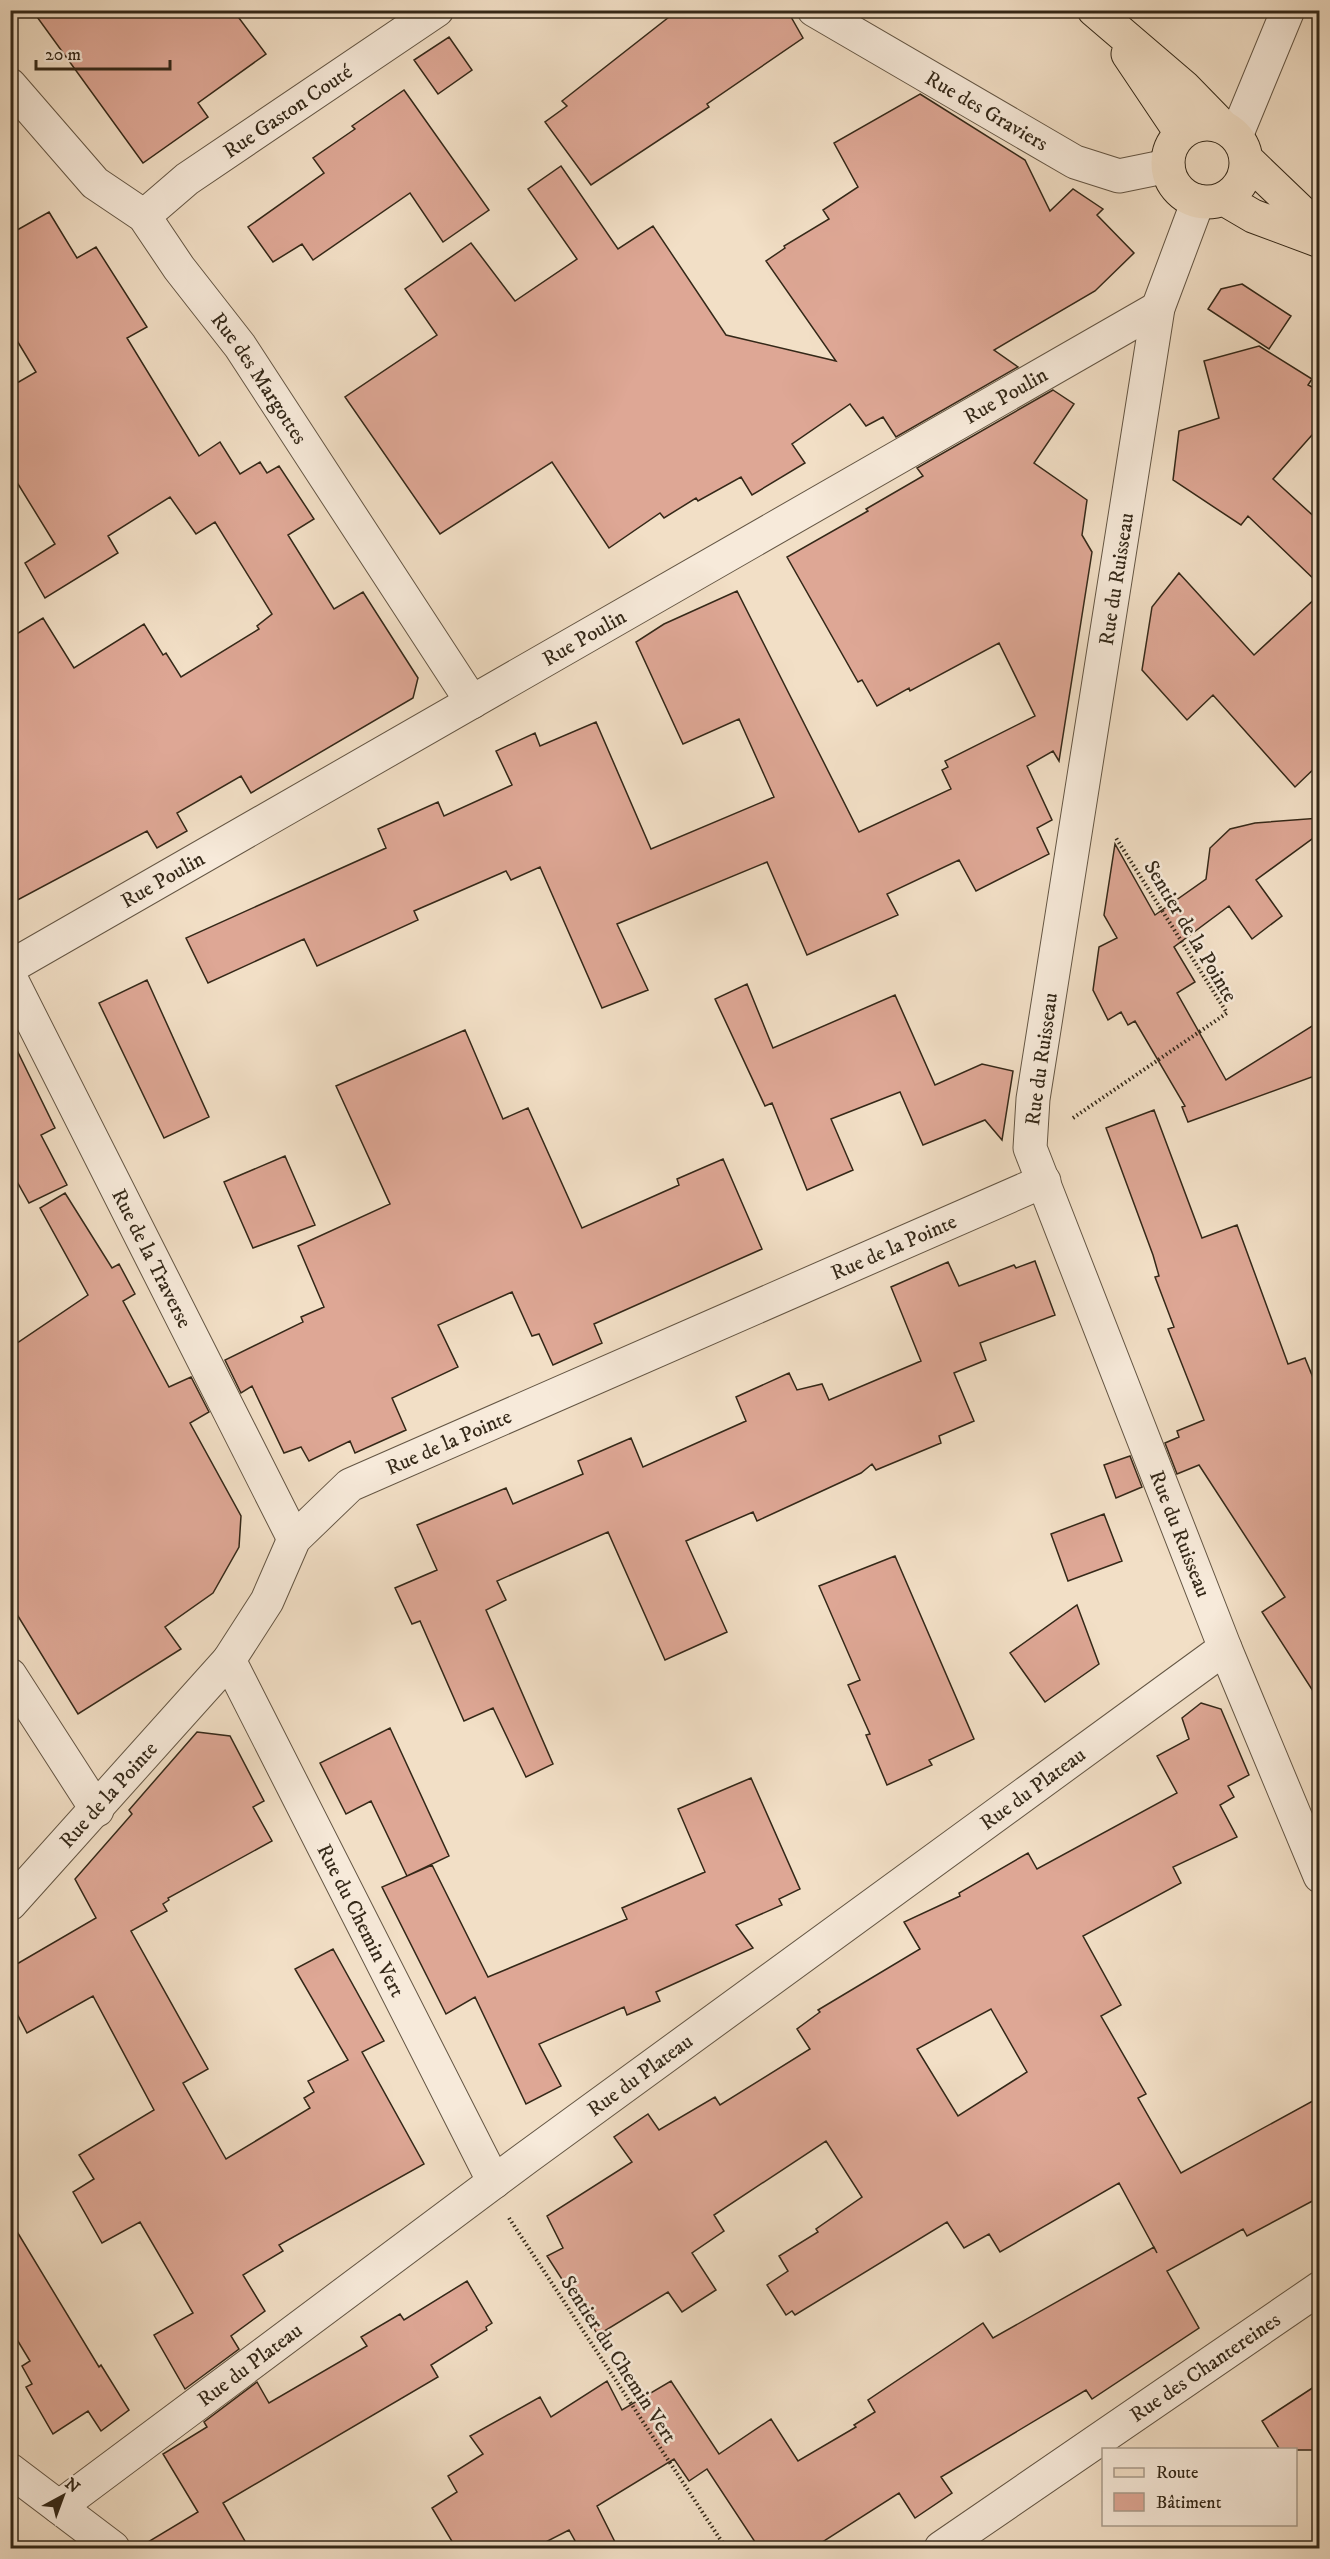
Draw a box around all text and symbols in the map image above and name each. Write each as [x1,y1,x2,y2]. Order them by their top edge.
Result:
scale bar [36,33,170,71]
text: 20 m [45,44,81,66]
street label: Rue Gaston Couté [219,59,358,165]
street label: Rue des Graviers [920,66,1052,157]
street label: Rue des Margottes [205,308,312,449]
street label: Rue Poulin [960,362,1053,431]
street label: Rue du Ruisseau [1094,511,1140,647]
street label: Rue Poulin [538,604,631,673]
street label: Rue Poulin [117,846,210,914]
street label: Sentier de la Pointe [1138,856,1243,1007]
street label: Rue du Ruisseau [1020,991,1064,1127]
street label: Rue de la Traverse [105,1185,197,1333]
street label: Rue de la Pointe [827,1209,961,1287]
street label: Rue de la Pointe [382,1404,516,1482]
street label: Rue du Ruisseau [1143,1467,1216,1601]
street label: Rue de la Pointe [54,1736,164,1854]
street label: Rue du Plateau [975,1742,1091,1836]
street label: Rue du Chemin Vert [311,1840,410,2002]
street label: Rue du Plateau [583,2029,698,2123]
street label: Sentier du Chemin Vert [554,2271,682,2448]
street label: Rue des Chantereines [1125,2307,1286,2429]
street label: Rue du Plateau [193,2318,308,2413]
legend [1102,2448,1297,2526]
text: Route [1156,2462,1199,2484]
north arrow [33,2466,93,2526]
text: N [61,2474,84,2497]
text: Bâtiment [1156,2492,1222,2514]

